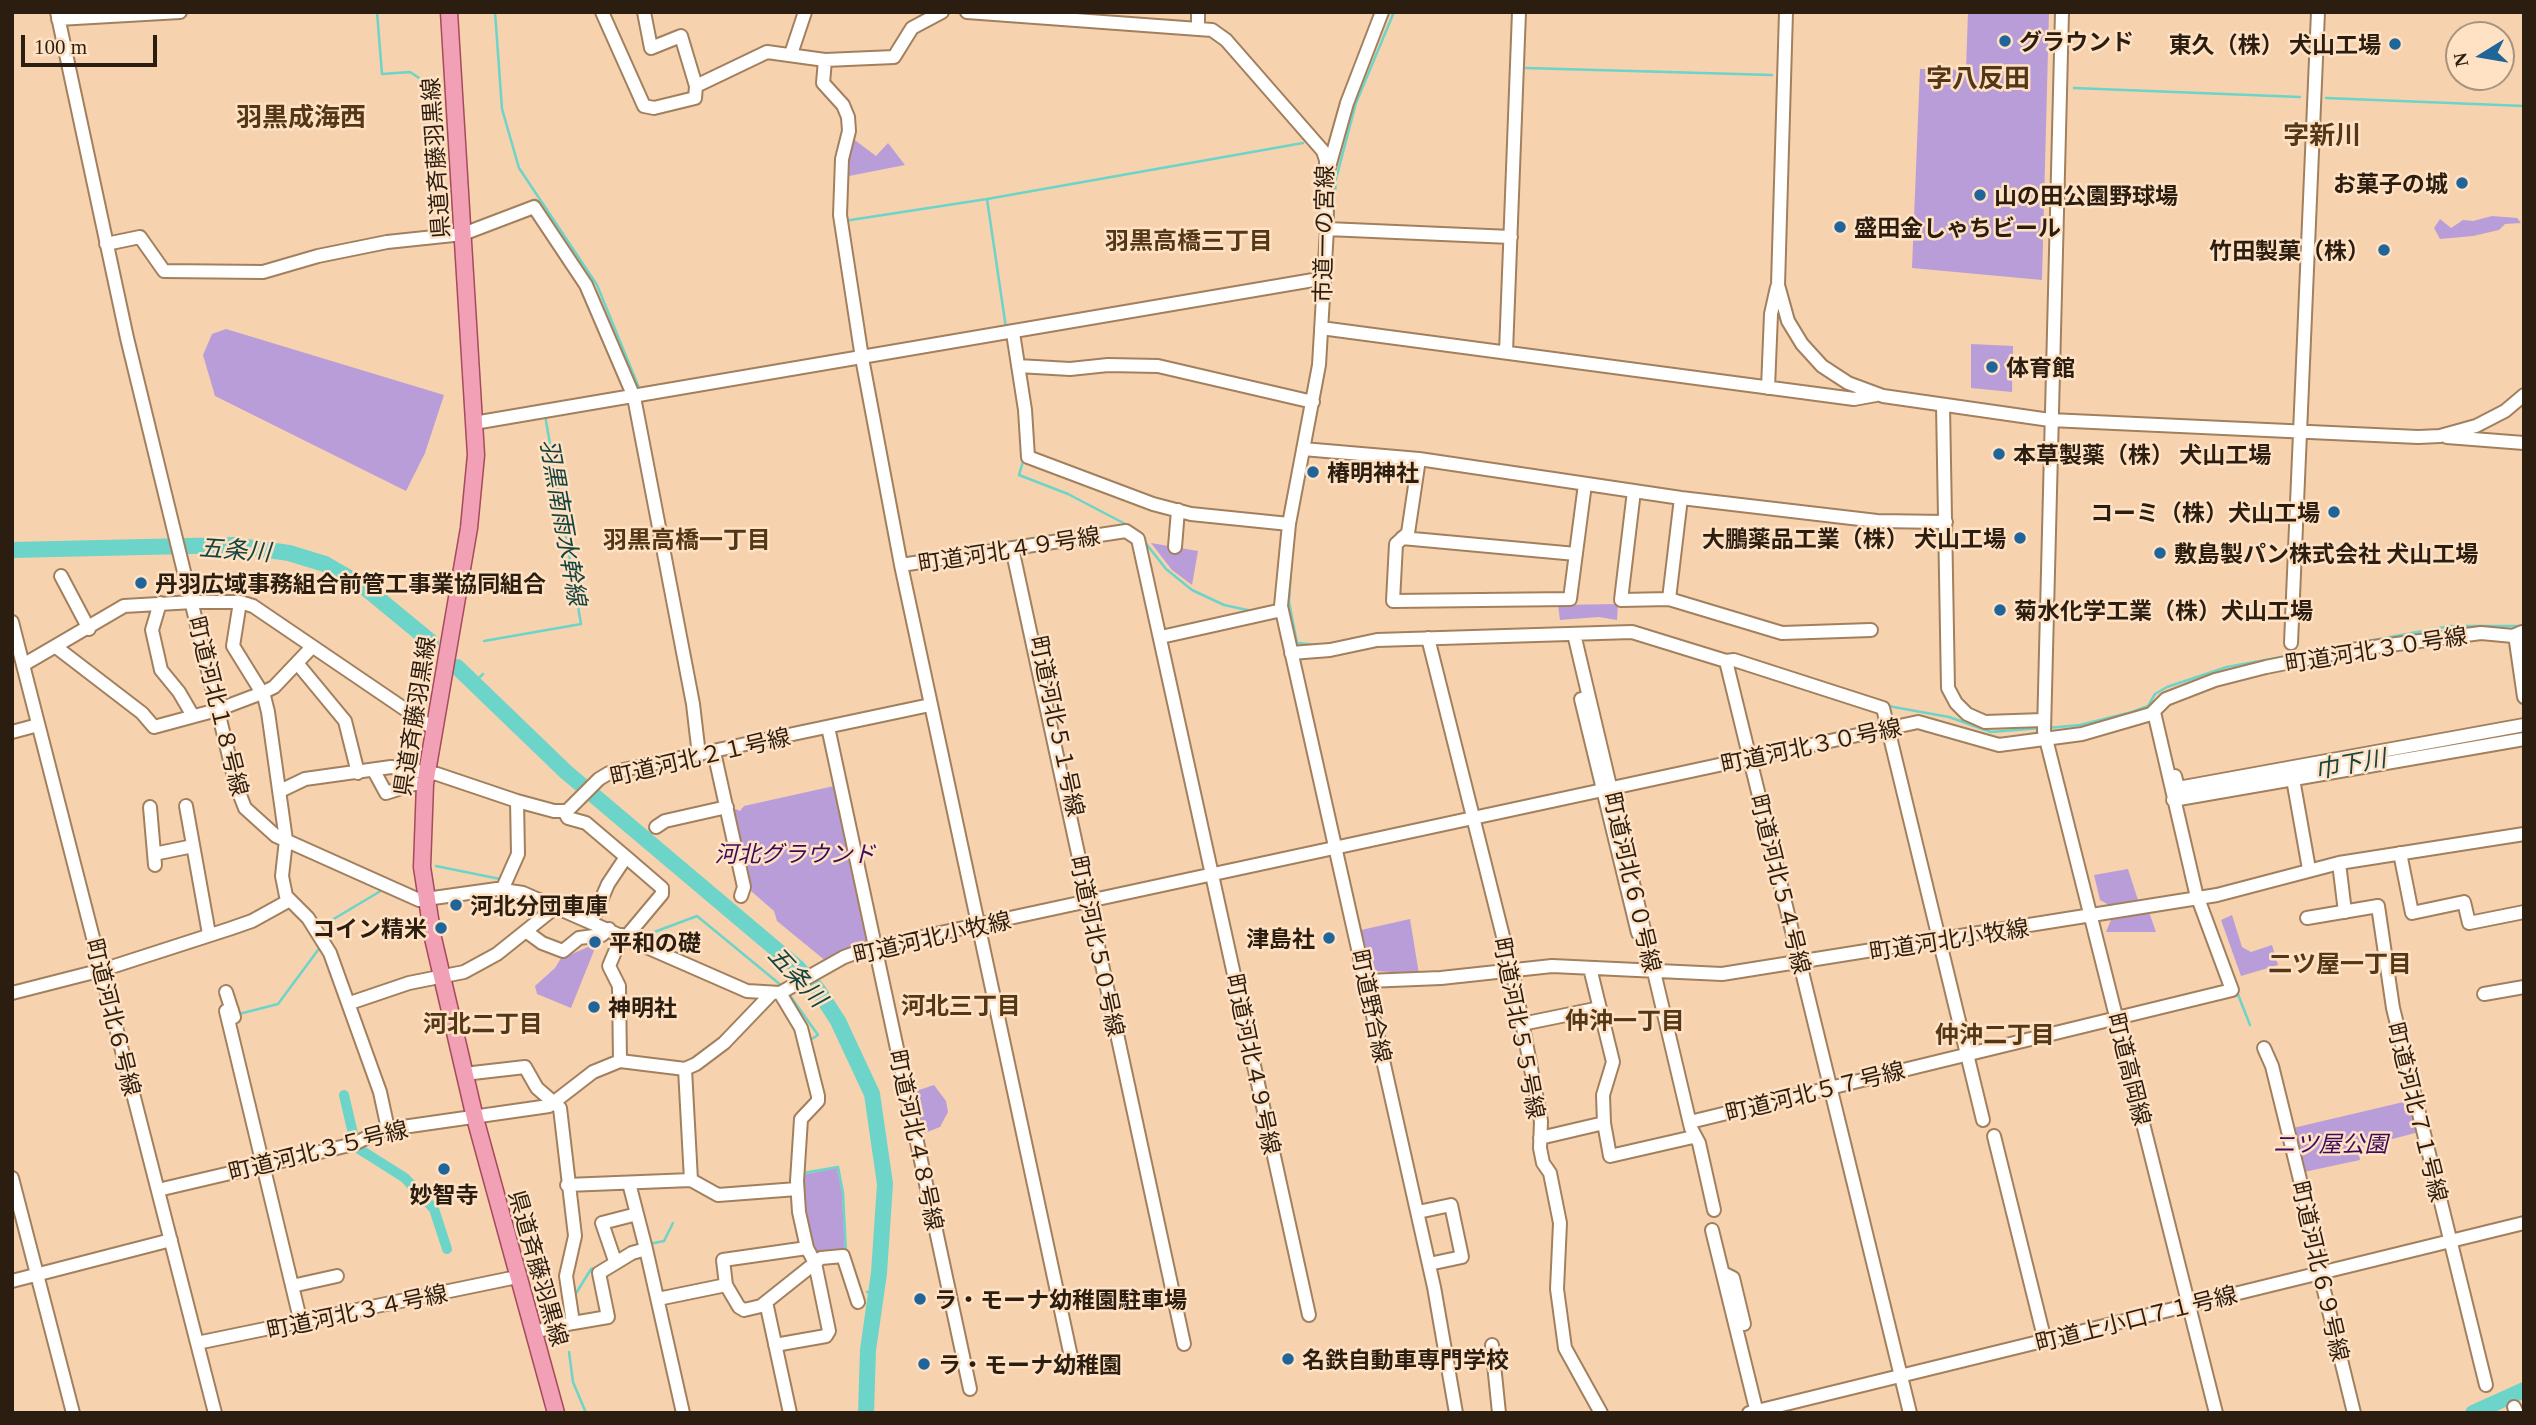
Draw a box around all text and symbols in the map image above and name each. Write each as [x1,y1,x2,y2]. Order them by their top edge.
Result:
scale bar [24,21,161,65]
north arrow [2445,21,2515,91]
place label: グラウンド [2019,27,2134,55]
place label: 東久（株） 犬山工場 [2169,30,2381,58]
marker: グラウンド [1997,33,2013,49]
text: 100 m [34,35,87,59]
marker: 東久（株） 犬山工場 [2387,36,2403,52]
text: N [2449,51,2472,68]
district label: 字八反田 [1926,61,2030,93]
street label: 県道斉藤羽黒線 [416,77,454,239]
district label: 羽黒成海西 [236,100,366,132]
district label: 字新川 [2283,118,2361,150]
street label: 市道一の宮線 [1308,165,1338,303]
place label: お菓子の城 [2333,169,2448,197]
marker: お菓子の城 [2454,175,2470,191]
place label: 山の田公園野球場 [1994,181,2178,209]
marker: 山の田公園野球場 [1972,187,1988,203]
place label: 盛田金しゃちビール [1854,213,2061,241]
marker: 盛田金しゃちビール [1832,219,1848,235]
district label: 羽黒高橋三丁目 [1105,226,1273,254]
place label: 竹田製菓（株） [2209,236,2370,264]
marker: 竹田製菓（株） [2376,242,2392,258]
place label: 体育館 [2006,353,2075,381]
marker: 体育館 [1984,359,2000,375]
water label: 羽黒南雨水幹線 [535,437,593,607]
place label: 本草製薬（株） 犬山工場 [2013,440,2271,468]
marker: 本草製薬（株） 犬山工場 [1991,446,2007,462]
place label: 椿明神社 [1327,458,1419,486]
marker: 椿明神社 [1305,464,1321,480]
place label: コーミ（株）犬山工場 [2090,498,2320,526]
marker: コーミ（株）犬山工場 [2326,504,2342,520]
street label: 町道河北４９号線 [916,521,1102,577]
place label: 大鵬薬品工業（株） 犬山工場 [1702,524,2006,552]
district label: 羽黒高橋一丁目 [603,525,771,553]
marker: 大鵬薬品工業（株） 犬山工場 [2012,530,2028,546]
water label: 五条川 [198,532,272,566]
place label: 敷島製パン株式会社 犬山工場 [2174,539,2478,567]
marker: 敷島製パン株式会社 犬山工場 [2152,545,2168,561]
place label: 丹羽広域事務組合前管工事業協同組合 [155,569,546,597]
marker: 丹羽広域事務組合前管工事業協同組合 [133,575,149,591]
place label: 菊水化学工業（株）犬山工場 [2014,596,2313,624]
marker: 菊水化学工業（株）犬山工場 [1992,602,2008,618]
street label: 町道河北１８号線 [183,613,255,799]
street label: 町道河北３０号線 [2283,621,2469,677]
street label: 町道河北５１号線 [1025,633,1091,819]
street label: 県道斉藤羽黒線 [388,634,440,798]
street label: 町道河北３０号線 [1718,712,1904,778]
street label: 町道河北２１号線 [607,722,793,790]
water label: 巾下川 [2312,743,2388,783]
street label: 町道河北６０号線 [1599,789,1667,975]
street label: 町道河北５４号線 [1745,791,1817,977]
park label: 河北グラウンド [715,839,875,867]
street label: 町道河北５０号線 [1065,853,1131,1039]
place label: 河北分団車庫 [470,891,608,919]
marker: 河北分団車庫 [448,897,464,913]
street label: 町道河北小牧線 [850,905,1014,969]
street label: 町道河北小牧線 [1867,913,2031,965]
place label: コイン精米 [312,914,427,942]
marker: コイン精米 [433,920,449,936]
place label: 津島社 [1246,924,1315,952]
place label: 平和の礎 [609,928,701,956]
marker: 津島社 [1321,930,1337,946]
marker: 平和の礎 [587,934,603,950]
street label: 町道河北５５号線 [1489,935,1551,1121]
street label: 町道河北６号線 [81,936,147,1098]
water label: 五条川 [763,940,833,1012]
street label: 町道野合線 [1347,947,1397,1065]
district label: 二ツ屋一丁目 [2268,949,2412,977]
street label: 町道河北４９号線 [1221,971,1287,1157]
district label: 河北三丁目 [901,991,1021,1019]
place label: 神明社 [608,993,677,1021]
marker: 神明社 [586,999,602,1015]
district label: 仲沖一丁目 [1565,1006,1685,1034]
district label: 河北二丁目 [423,1009,543,1037]
street label: 町道高岡線 [2103,1010,2157,1128]
street label: 町道河北７１号線 [2382,1019,2454,1205]
district label: 仲沖二丁目 [1935,1020,2055,1048]
street label: 町道河北４８号線 [884,1047,950,1233]
street label: 町道河北５７号線 [1722,1055,1908,1127]
street label: 町道河北３５号線 [225,1114,411,1186]
park label: ニツ屋公園 [2273,1129,2387,1157]
marker: 妙智寺 [436,1161,452,1177]
street label: 町道河北６９号線 [2287,1178,2355,1364]
place label: 妙智寺 [410,1180,478,1208]
street label: 県道斉藤羽黒線 [504,1187,574,1349]
street label: 町道河北３４号線 [264,1278,450,1344]
street label: 町道上小口７１号線 [2032,1280,2240,1356]
place label: ラ・モーナ幼稚園駐車場 [934,1285,1187,1313]
marker: ラ・モーナ幼稚園駐車場 [912,1291,928,1307]
place label: 名鉄自動車専門学校 [1302,1345,1509,1373]
place label: ラ・モーナ幼稚園 [938,1350,1122,1378]
marker: 名鉄自動車専門学校 [1280,1351,1296,1367]
marker: ラ・モーナ幼稚園 [916,1356,932,1372]

